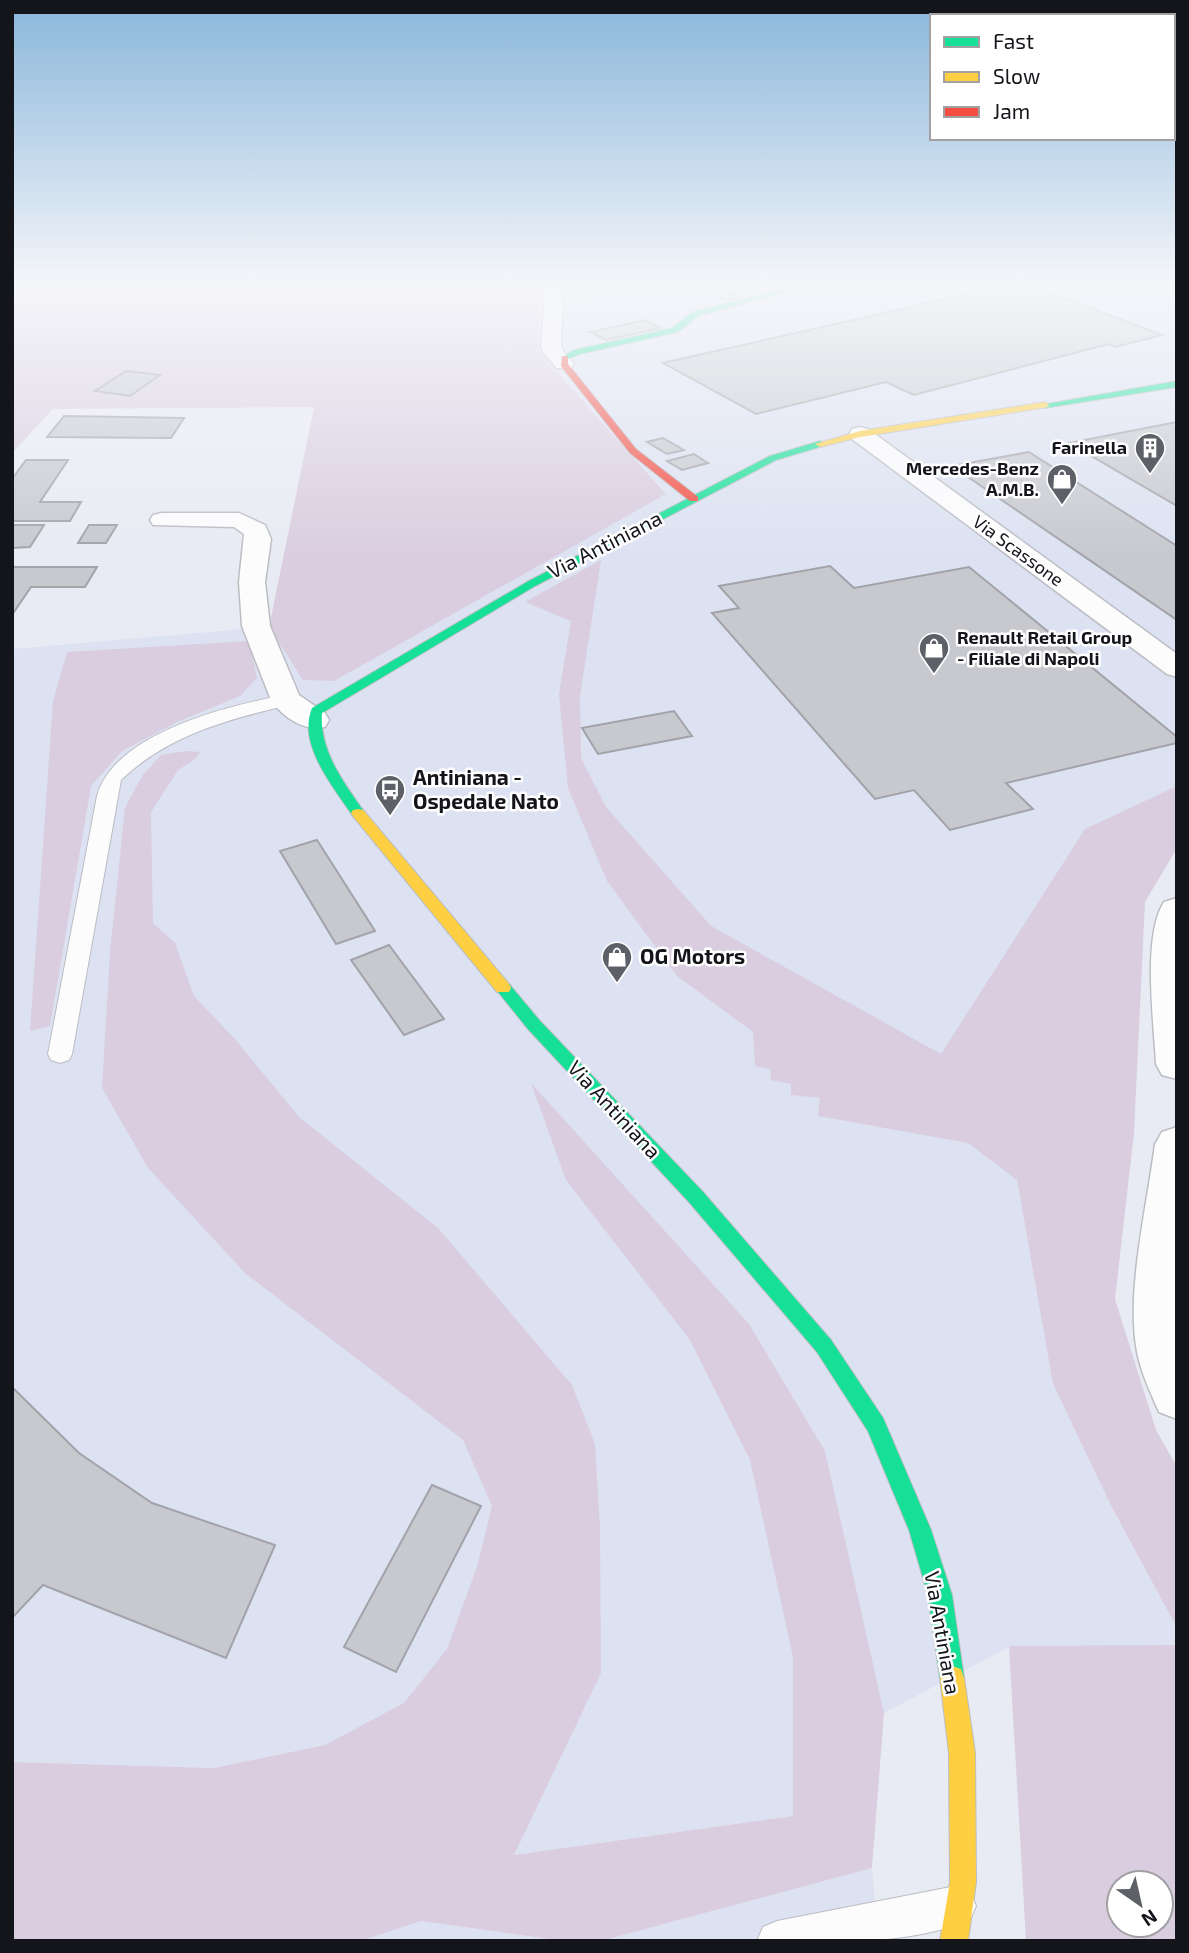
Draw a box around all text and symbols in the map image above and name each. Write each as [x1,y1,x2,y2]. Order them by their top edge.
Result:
legend [930,14,1175,140]
text: Fast [993,28,1034,53]
text: Slow [993,63,1040,88]
text: Jam [993,98,1030,123]
building icon: Farinella [1133,431,1167,475]
place label: Farinella [1051,436,1127,458]
place label: Mercedes-Benz A.M.B. [906,457,1039,500]
shop icon: Mercedes-Benz A.M.B. [1045,462,1079,506]
street label: Via Antiniana [543,504,666,583]
street label: Via Scassone [969,510,1068,590]
place label: Renault Retail Group - Filiale di Napoli [957,626,1133,669]
shop icon: Renault Retail Group - Filiale di Napoli [917,631,951,675]
place label: Antiniana - Ospedale Nato [413,764,559,813]
bus stop icon: Antiniana - Ospedale Nato [373,773,407,817]
shop icon: OG Motors [600,940,634,984]
place label: OG Motors [640,943,745,968]
street label: Via Antiniana [563,1055,667,1163]
street label: Via Antiniana [920,1569,967,1696]
north arrow [1105,1869,1175,1939]
text: N [1138,1905,1162,1932]

